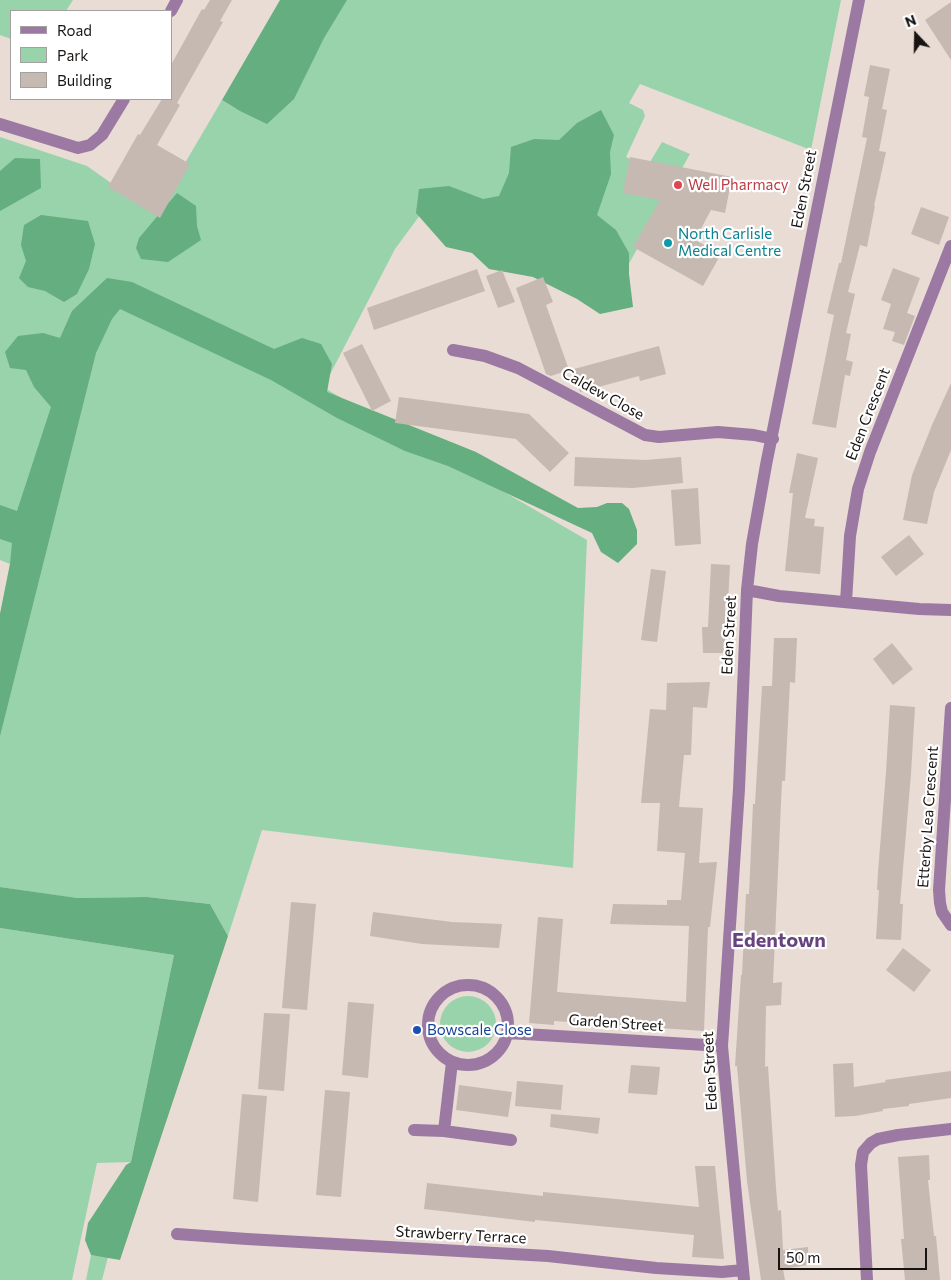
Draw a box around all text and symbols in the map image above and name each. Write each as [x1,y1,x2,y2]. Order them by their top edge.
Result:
legend [10,10,172,100]
north arrow [891,10,941,60]
text: N [902,11,918,30]
text: Road [57,21,92,39]
text: Park [57,46,88,64]
text: Building [57,71,112,89]
street label: Eden Street [788,148,820,230]
place label: Well Pharmacy [688,176,789,194]
marker: Well Pharmacy [672,179,684,191]
place label: North Carlisle Medical Centre [678,225,781,260]
marker: North Carlisle Medical Centre [662,237,674,249]
street label: Caldew Close [559,364,647,424]
street label: Eden Crescent [842,365,894,463]
street label: Eden Street [718,595,740,675]
street label: Etterby Lea Crescent [914,745,942,889]
district label: Edentown [732,928,826,952]
street label: Garden Street [568,1011,664,1035]
place label: Bowscale Close [427,1021,532,1039]
marker: Bowscale Close [411,1024,423,1036]
street label: Eden Street [699,1031,721,1111]
street label: Strawberry Terrace [395,1223,527,1247]
scale bar [781,1238,930,1270]
text: 50 m [786,1248,820,1266]

